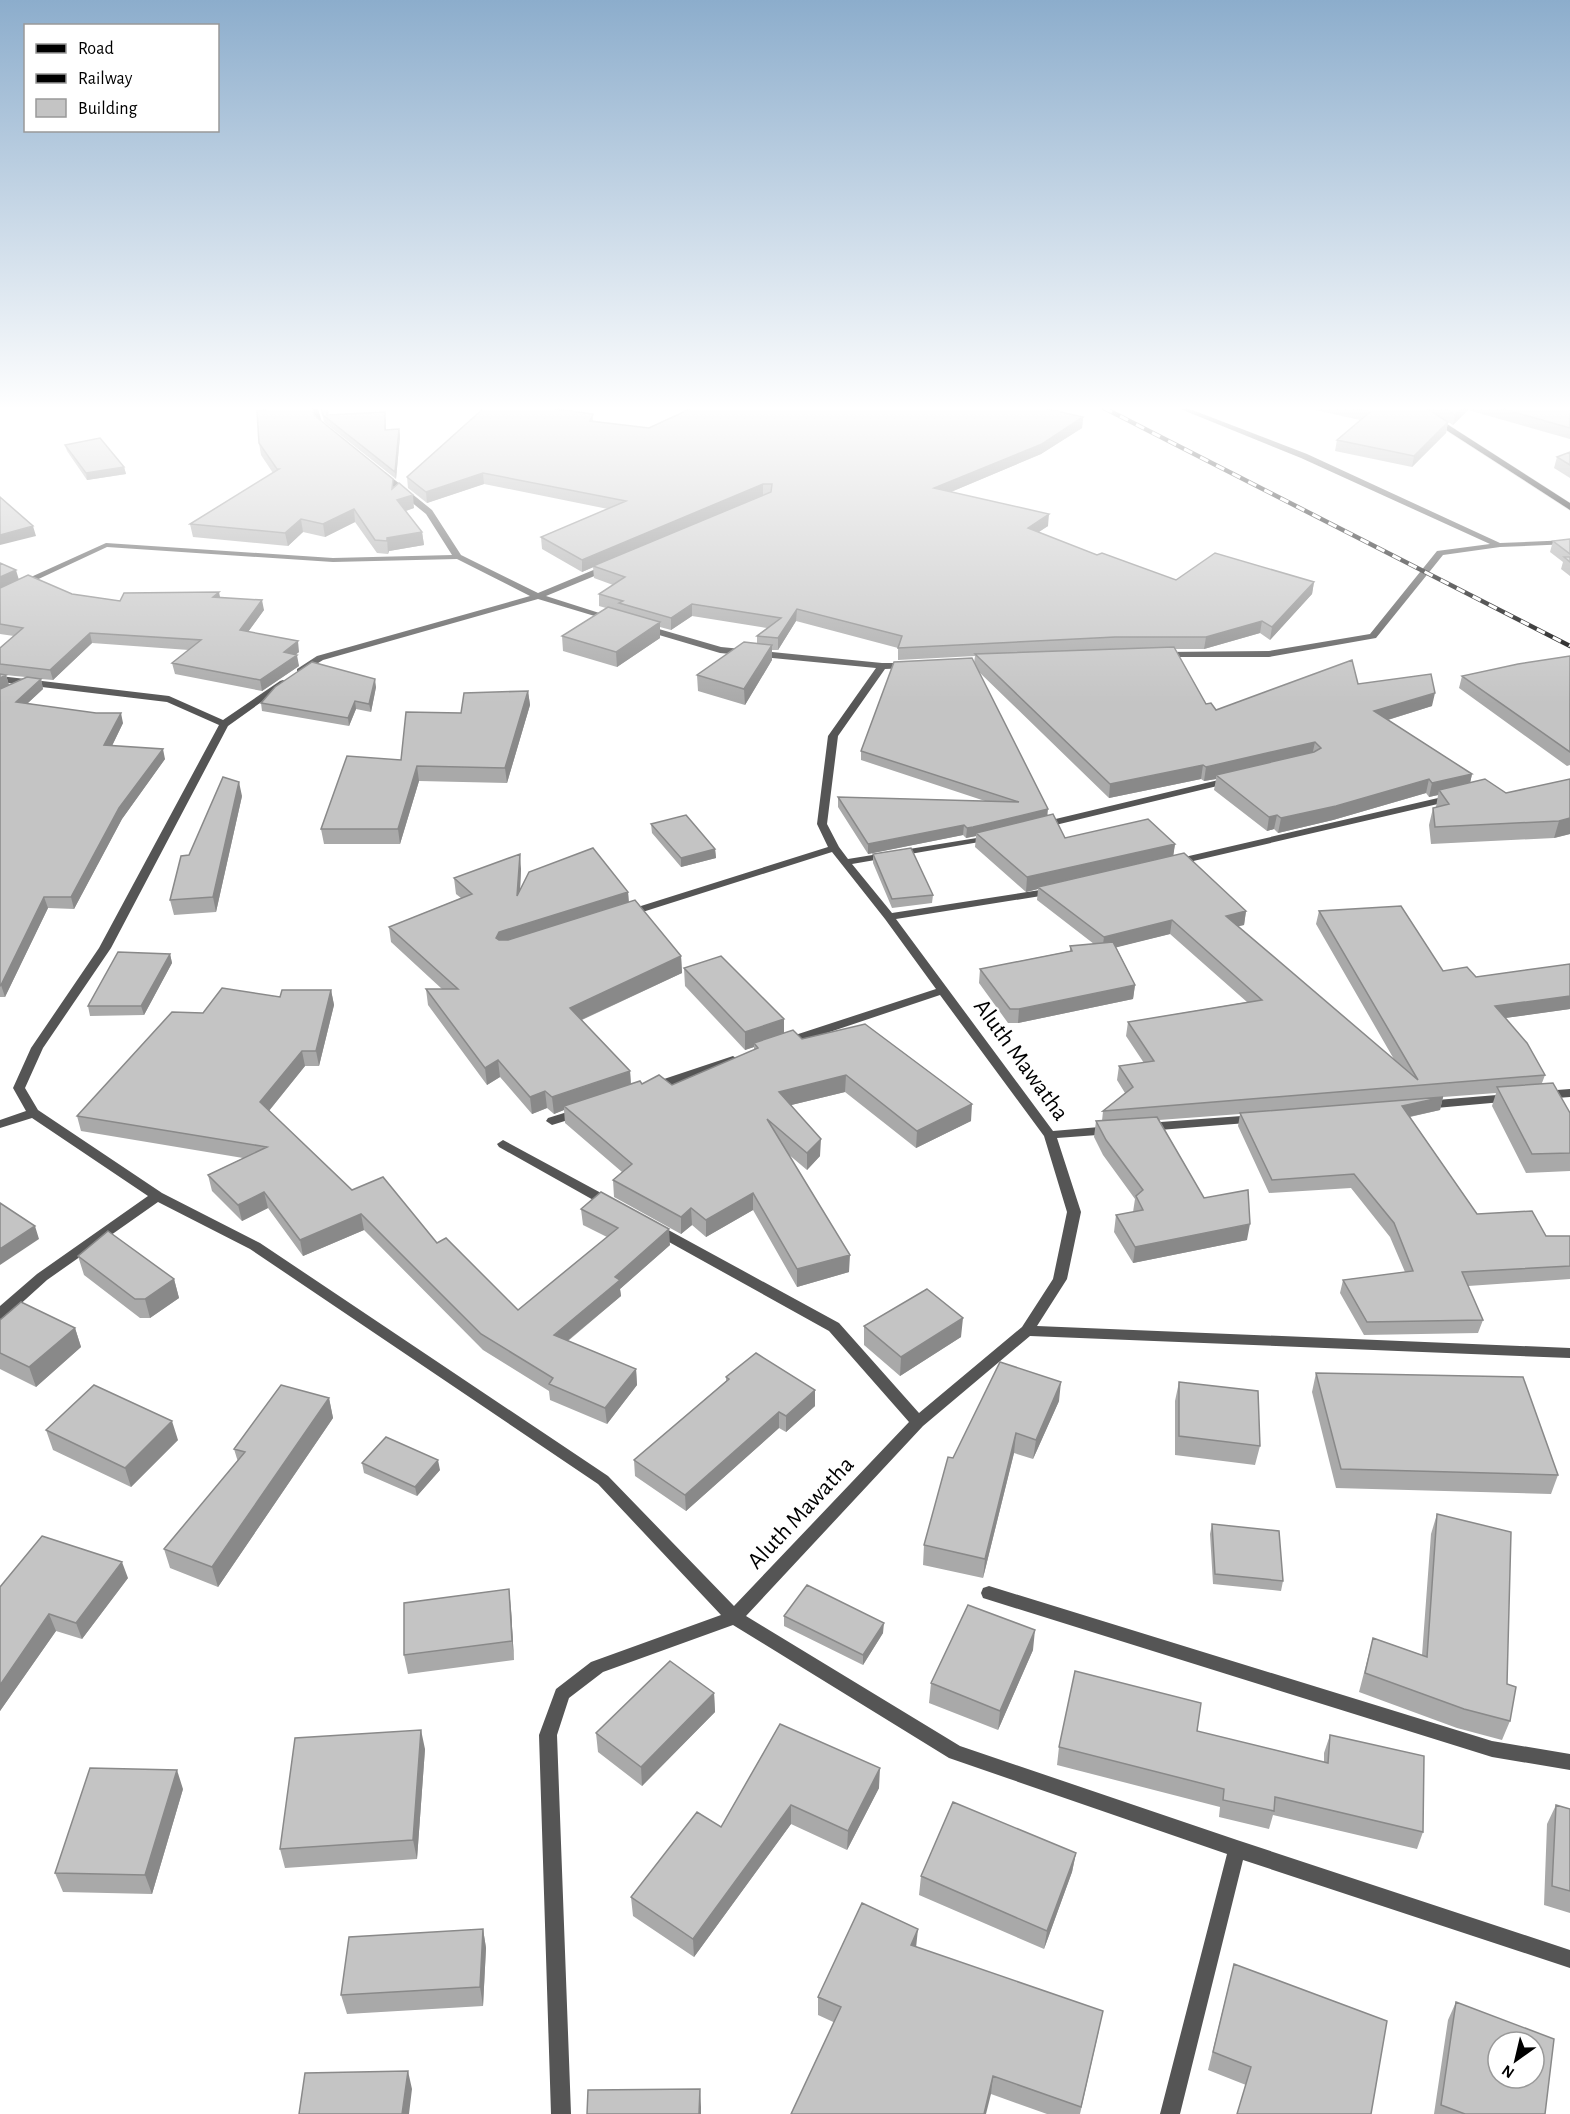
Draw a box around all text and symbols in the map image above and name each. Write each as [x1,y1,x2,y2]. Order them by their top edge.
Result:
legend [24,24,219,132]
text: Road [78,40,114,58]
text: Railway [78,70,133,88]
text: Building [78,100,138,118]
street label: Aluth Mawatha [969,995,1073,1125]
street label: Aluth Mawatha [743,1452,859,1574]
north arrow [1486,2030,1546,2090]
text: N [1499,2062,1517,2081]

